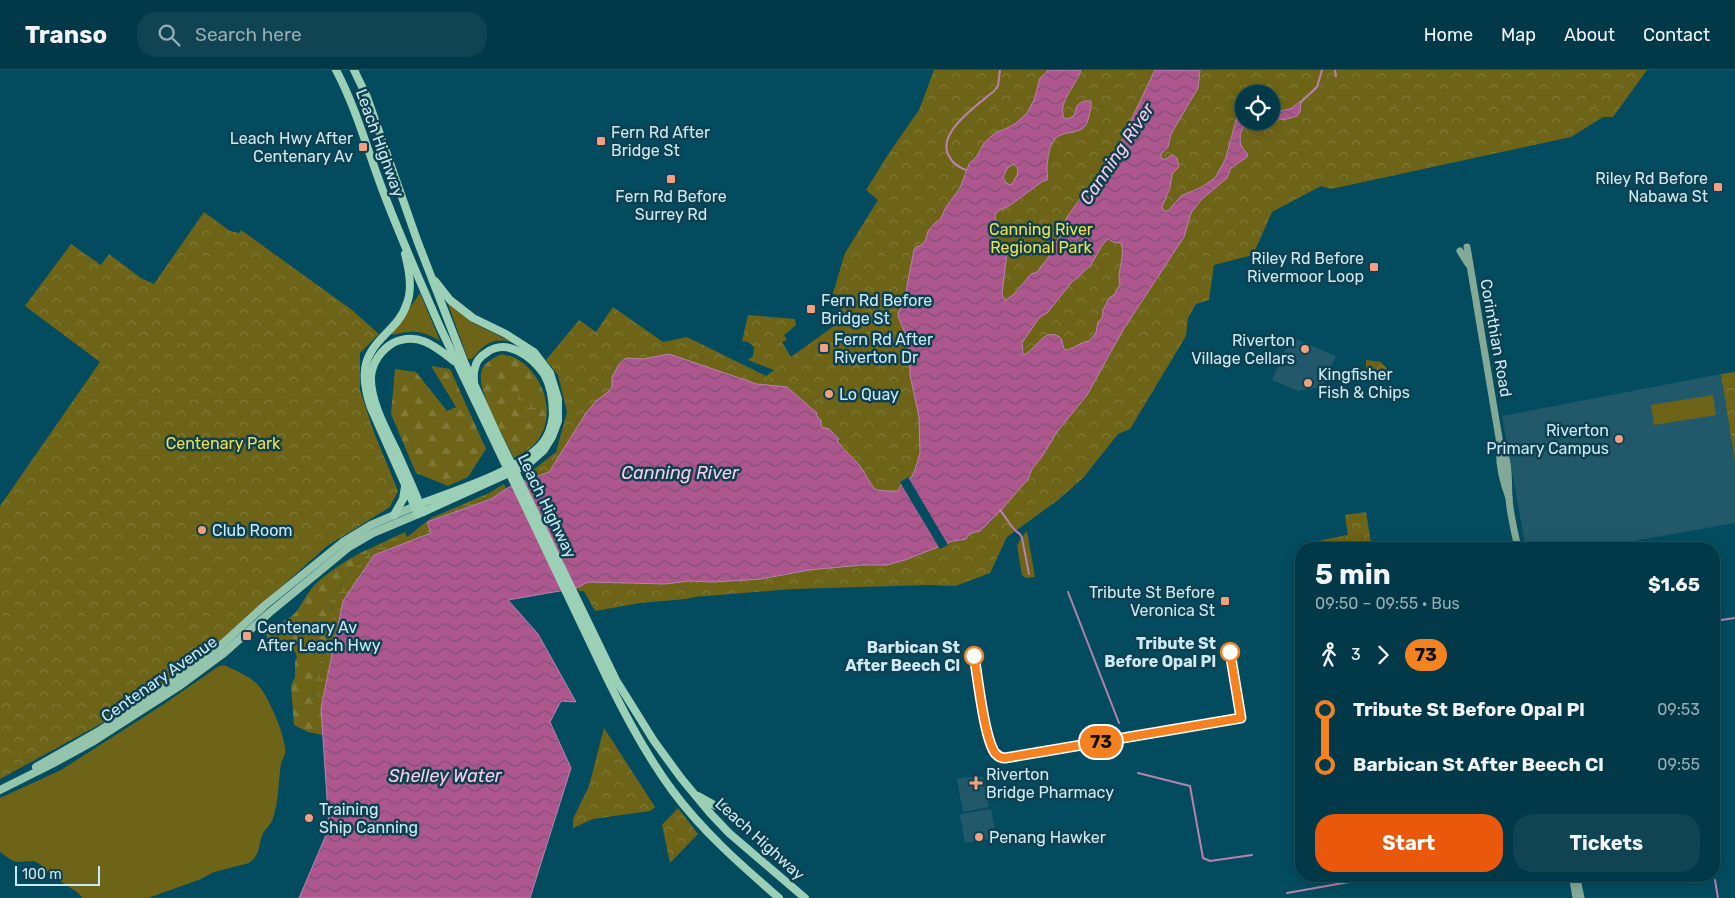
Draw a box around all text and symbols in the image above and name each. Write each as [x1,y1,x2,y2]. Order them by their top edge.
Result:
search box [137,12,487,57]
text: Transo [25,21,107,49]
icon: search [155,21,183,49]
text: Search here [195,23,302,46]
text: Home [1424,24,1473,46]
text: Map [1501,24,1536,46]
text: About [1564,24,1615,46]
text: Contact [1643,24,1710,46]
map controls [1235,85,1280,130]
button: locate [1235,85,1280,130]
street label: Leach Highway [352,86,408,200]
water label: Canning River [1075,98,1160,209]
place label: Fern Rd After Bridge St [611,123,710,160]
place label: Leach Hwy After Centenary Av [230,129,353,166]
marker: Fern Rd After Bridge St [595,135,607,147]
marker: Leach Hwy After Centenary Av [357,141,369,153]
place label: Riley Rd Before Nabawa St [1595,169,1708,206]
marker: Fern Rd Before Surrey Rd [665,173,677,185]
marker: Riley Rd Before Nabawa St [1712,181,1724,193]
place label: Fern Rd Before Surrey Rd [615,187,727,224]
park label: Canning River Regional Park [989,220,1093,257]
place label: Riley Rd Before Rivermoor Loop [1247,249,1364,286]
marker: Riley Rd Before Rivermoor Loop [1368,261,1380,273]
street label: Corinthian Road [1476,277,1516,399]
place label: Fern Rd Before Bridge St [821,291,932,328]
marker: Fern Rd Before Bridge St [805,303,817,315]
place label: Fern Rd After Riverton Dr [834,330,933,367]
place label: Riverton Village Cellars [1191,331,1295,368]
marker: Fern Rd After Riverton Dr [818,342,830,354]
marker: Riverton Village Cellars [1299,343,1311,355]
place label: Kingfisher Fish & Chips [1318,365,1410,402]
marker: Kingfisher Fish & Chips [1302,377,1314,389]
place label: Lo Quay [839,385,899,404]
marker: Lo Quay [823,388,835,400]
place label: Riverton Primary Campus [1486,421,1609,458]
marker: Riverton Primary Campus [1613,433,1625,445]
park label: Centenary Park [166,434,281,453]
street label: Leach Highway [514,451,581,561]
water label: Canning River [621,462,740,484]
place label: Club Room [212,521,293,540]
marker: Club Room [196,524,208,536]
text: 5 min [1315,558,1391,591]
text: $1.65 [1648,573,1700,596]
place label: Tribute St Before Veronica St [1089,583,1215,620]
text: 09:50 – 09:55 · Bus [1315,594,1460,613]
marker: Tribute St Before Veronica St [1219,595,1231,607]
place label: Centenary Av After Leach Hwy [257,618,381,655]
marker: Centenary Av After Leach Hwy [241,630,253,642]
street label: Centenary Avenue [97,632,221,726]
place label: Tribute St Before Opal Pl [1104,634,1217,671]
place label: Barbican St After Beech Cl [845,638,961,675]
icon: walk [1315,641,1343,669]
icon: forward [1369,641,1397,669]
marker: Tribute St Before Opal Pl [1220,642,1240,662]
text: 73 [1415,644,1437,666]
text: 3 [1351,645,1361,664]
marker: Barbican St After Beech Cl [964,646,984,666]
text: Tribute St Before Opal Pl [1353,698,1585,721]
text: 09:53 [1657,700,1700,719]
line badge: 73 [1078,726,1124,758]
text: 73 [1090,731,1112,753]
text: Barbican St After Beech Cl [1353,753,1604,776]
text: 09:55 [1657,755,1700,774]
water label: Shelley Water [388,765,503,787]
place label: Riverton Bridge Pharmacy [986,765,1114,802]
marker: Riverton Bridge Pharmacy [970,777,982,789]
street label: Leach Highway [711,794,809,884]
place label: Training Ship Canning [319,800,418,837]
marker: Training Ship Canning [303,812,315,824]
button: Start [1315,814,1503,872]
button: Tickets [1513,814,1700,872]
place label: Penang Hawker [989,828,1106,847]
marker: Penang Hawker [973,831,985,843]
scale bar [15,863,100,886]
text: 100 m [22,866,62,883]

